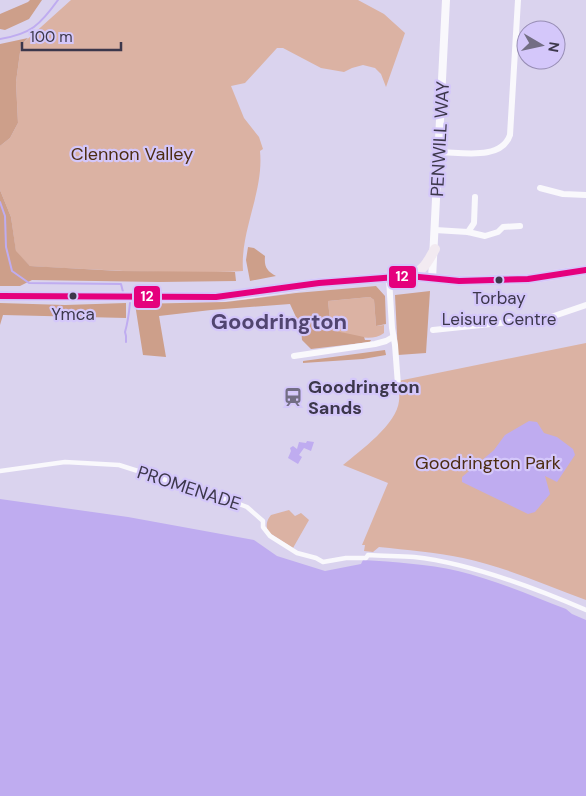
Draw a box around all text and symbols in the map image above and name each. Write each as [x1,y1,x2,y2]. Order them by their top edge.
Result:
scale bar [22,20,121,52]
north arrow [516,20,566,70]
text: 100 m [30,27,73,47]
text: N [544,41,564,53]
street label: PENWILL WAY [425,80,455,197]
park label: Clennon Valley [71,142,193,166]
line badge: 12 [388,265,417,289]
text: 12 [395,267,409,285]
marker: Torbay Leisure Centre [494,275,504,285]
line badge: 12 [133,285,161,309]
text: 12 [140,287,154,305]
place label: Torbay Leisure Centre [442,287,556,330]
marker: Ymca [68,291,78,301]
place label: Ymca [51,303,95,325]
district label: Goodrington [211,307,347,336]
place label: Goodrington Sands [308,375,420,420]
station icon: Goodrington Sands [282,386,304,408]
park label: Goodrington Park [415,451,561,475]
street label: PROMENADE [134,460,244,516]

